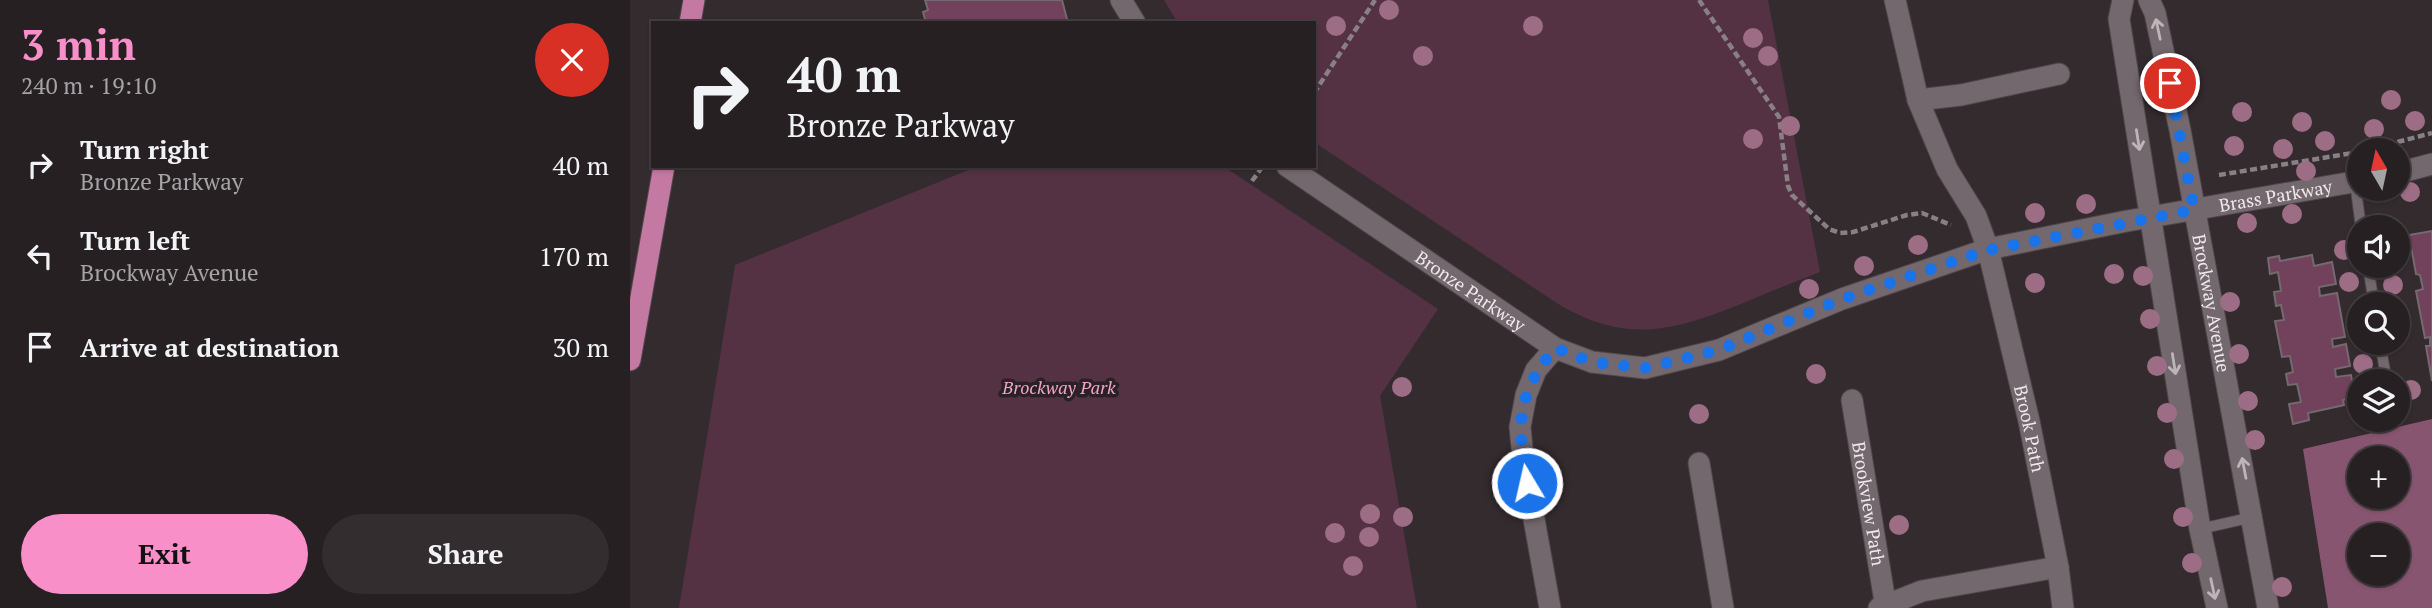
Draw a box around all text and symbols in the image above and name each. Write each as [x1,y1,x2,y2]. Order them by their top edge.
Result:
text: 3 min [21,16,136,72]
one-way arrow [2151,18,2165,41]
button: close [535,23,609,97]
text: 40 m [787,41,901,106]
icon: right [672,49,763,140]
pin [2140,53,2200,113]
icon: arrive [2151,64,2189,102]
text: 240 m · 19:10 [21,70,156,101]
text: Bronze Parkway [787,104,1014,146]
one-way arrow [2132,128,2145,151]
text: Turn right [80,132,209,166]
north arrow [2347,138,2410,201]
map controls [2347,138,2410,586]
icon: right [21,146,59,184]
text: 40 m [553,148,609,182]
text: Bronze Parkway [80,166,243,197]
street label: Brass Parkway [2217,174,2335,217]
button: sound [2347,215,2410,278]
text: Turn left [80,223,190,257]
street label: Brockway Avenue [2187,232,2236,374]
icon: left [21,237,59,275]
text: 170 m [539,239,609,273]
street label: Bronze Parkway [1411,245,1531,337]
text: Brockway Avenue [80,257,259,288]
button: search [2347,292,2410,355]
icon: arrive [21,328,59,366]
text: Arrive at destination [80,330,339,364]
text: 30 m [553,330,609,364]
one-way arrow [2168,352,2181,375]
button: layers [2347,369,2410,432]
park label: Brockway Park [1001,375,1116,399]
street label: Brook Path [2009,382,2051,474]
street label: Brookview Path [1847,440,1891,568]
position arrow [1490,446,1564,520]
button: + [2347,446,2410,509]
one-way arrow [2236,457,2250,480]
button: Exit [21,514,308,594]
button: Share [322,514,609,594]
button: − [2347,523,2410,586]
one-way arrow [2207,577,2220,599]

